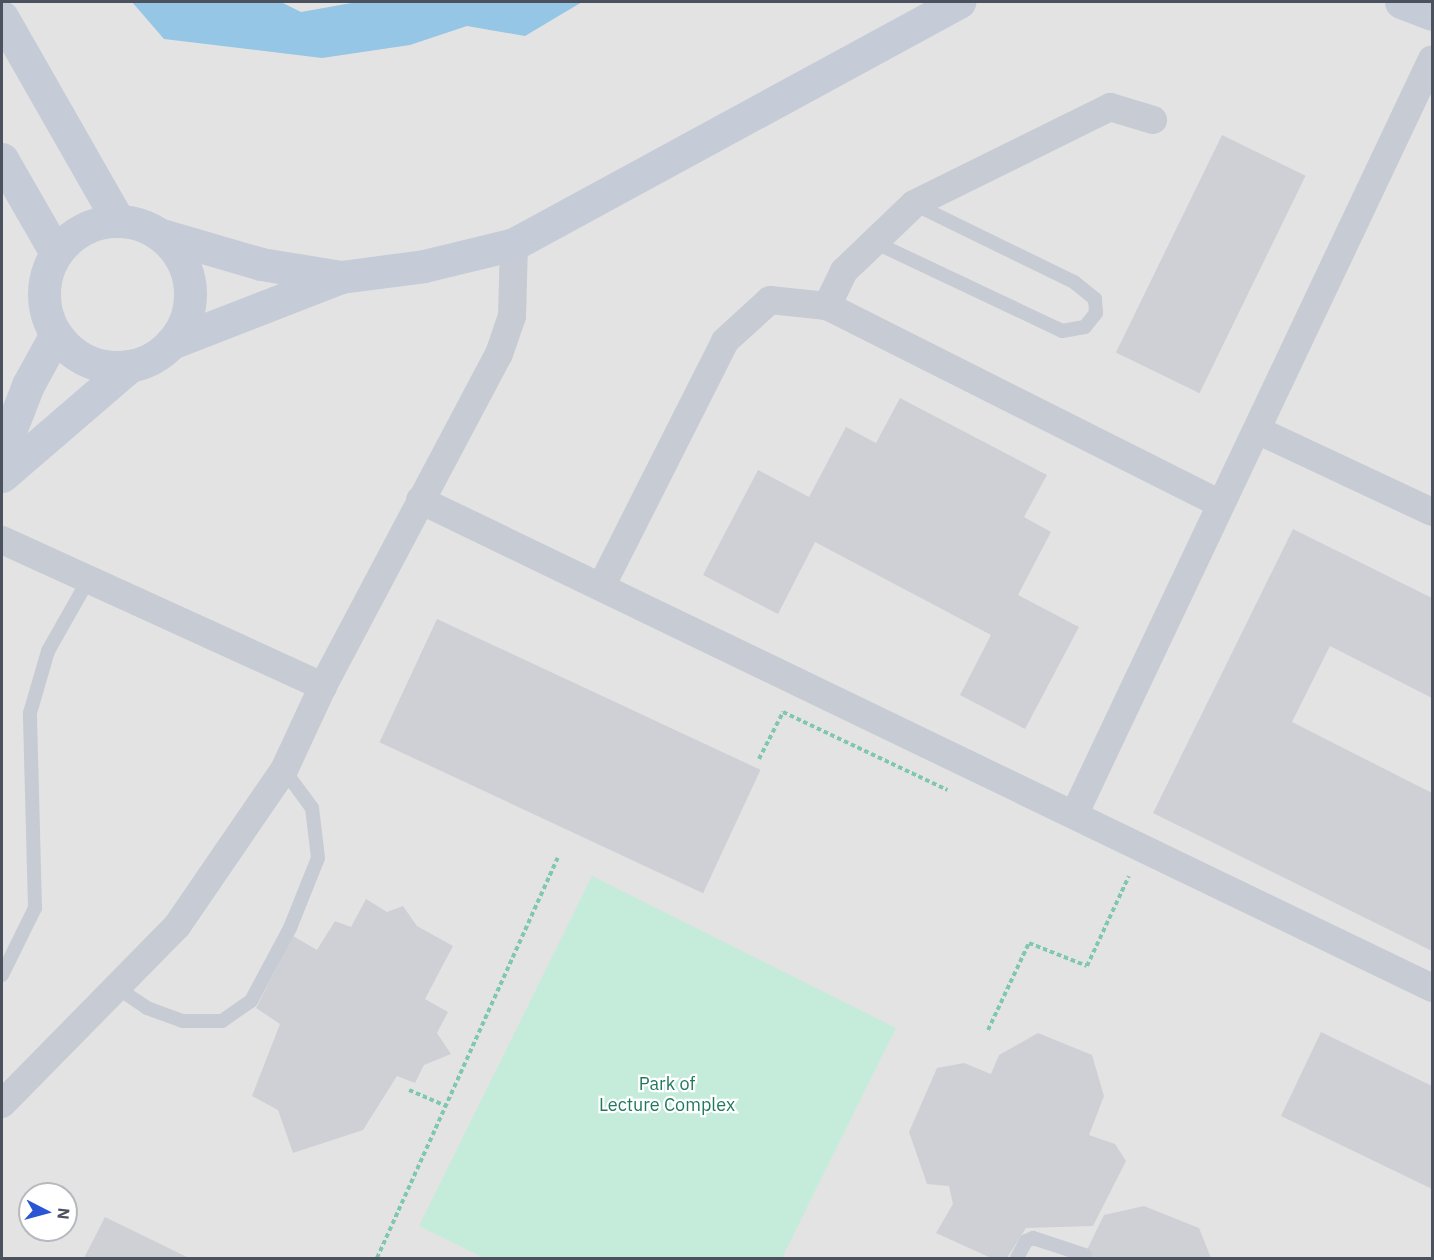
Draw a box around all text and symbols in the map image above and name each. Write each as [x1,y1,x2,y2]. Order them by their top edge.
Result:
park label: Park of Lecture Complex [599,1074,735,1116]
north arrow [18,1182,78,1242]
text: N [53,1207,74,1220]

